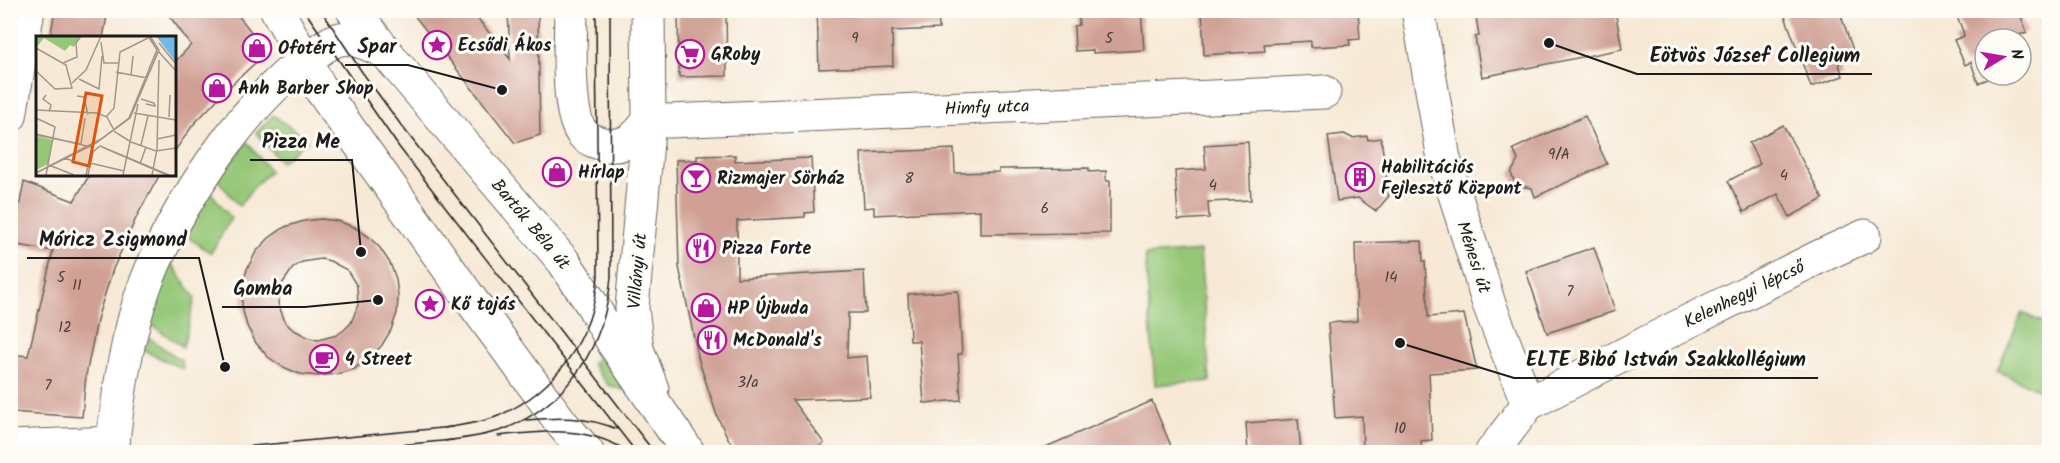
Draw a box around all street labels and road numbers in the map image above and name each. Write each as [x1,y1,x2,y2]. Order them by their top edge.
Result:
street label: Himfy utca [944,93,1030,124]
street label: Bartók Béla út [483,173,578,278]
street label: Ménesi út [1447,218,1498,298]
street label: Villányi út [621,231,656,310]
street label: Kelenhegyi lépcső [1679,253,1812,337]

